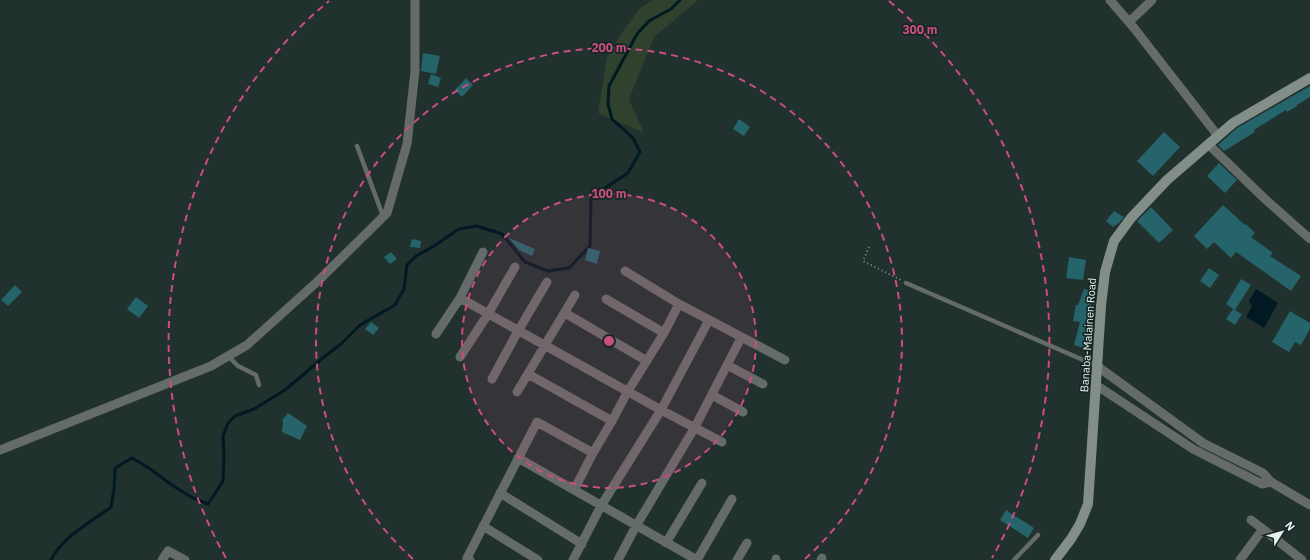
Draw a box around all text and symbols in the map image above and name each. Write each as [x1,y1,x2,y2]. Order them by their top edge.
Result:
text: 300 m [902,22,938,37]
text: 200 m [591,40,627,55]
text: 100 m [591,186,627,201]
street label: Banaba-Malainen Road [1077,277,1099,393]
centre of rings [602,334,616,348]
north arrow [1262,512,1302,552]
text: N [1282,519,1298,533]

